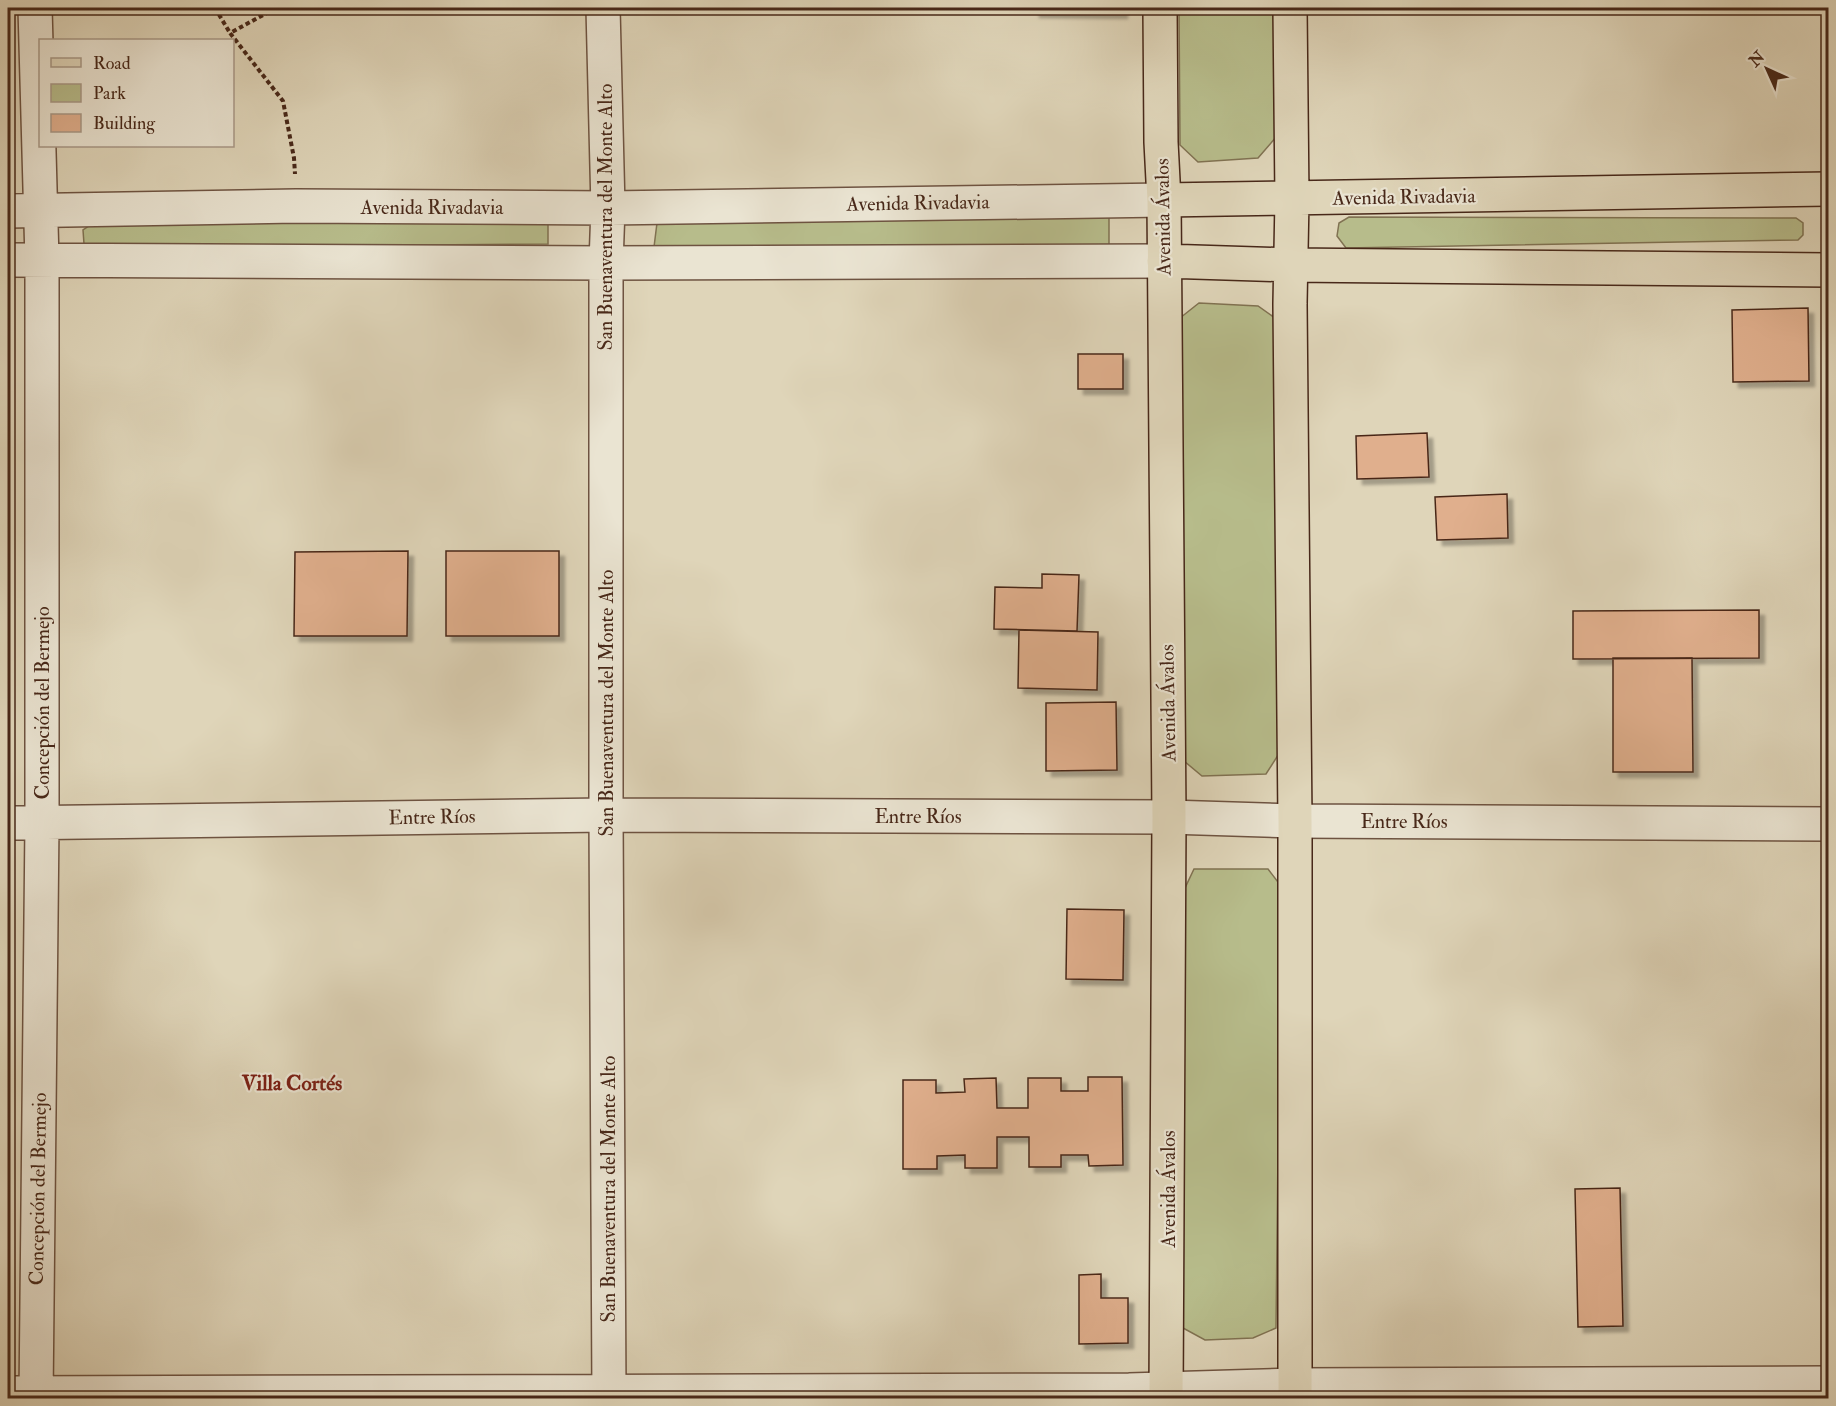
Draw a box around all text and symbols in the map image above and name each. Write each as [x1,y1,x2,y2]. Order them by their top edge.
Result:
legend [39,39,234,147]
north arrow [1737,39,1797,99]
text: N [1744,46,1770,72]
text: Road [93,52,131,75]
text: Park [93,82,126,105]
street label: San Buenaventura del Monte Alto [593,84,618,350]
text: Building [93,112,156,135]
street label: Avenida Ávalos [1148,158,1177,277]
street label: Avenida Rivadavia [1331,183,1477,211]
street label: Avenida Rivadavia [845,189,991,217]
street label: Avenida Rivadavia [359,195,504,220]
street label: San Buenaventura del Monte Alto [594,570,619,836]
street label: Concepción del Bermejo [30,606,56,800]
street label: Avenida Ávalos [1153,644,1182,763]
street label: Entre Ríos [388,804,476,830]
street label: Entre Ríos [874,804,962,829]
street label: Entre Ríos [1360,809,1448,834]
street label: San Buenaventura del Monte Alto [596,1056,621,1322]
district label: Villa Cortés [241,1070,342,1097]
street label: Concepción del Bermejo [24,1092,53,1286]
street label: Avenida Ávalos [1155,1130,1181,1249]

